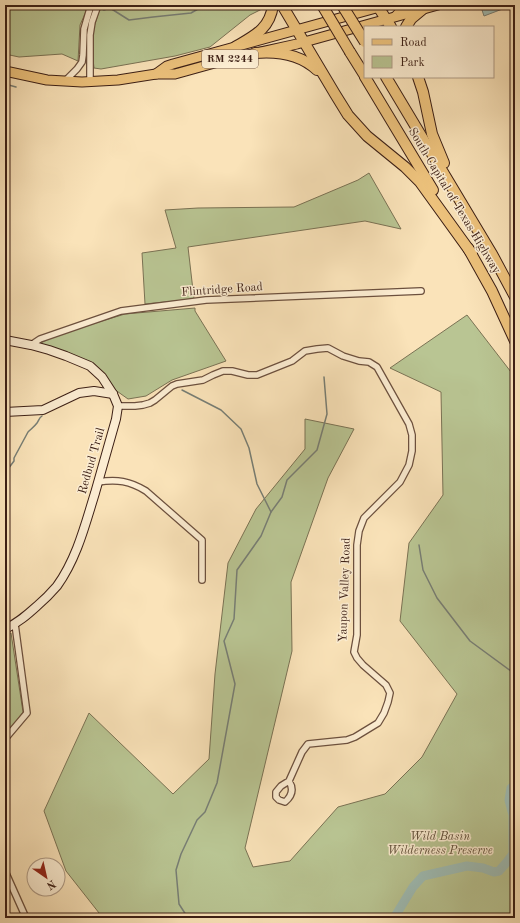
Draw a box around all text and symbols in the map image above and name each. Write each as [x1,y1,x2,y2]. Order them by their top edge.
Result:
legend [364,26,494,78]
text: Road [400,37,427,49]
road number: RM 2244 [202,50,258,68]
text: Park [400,57,425,69]
street label: South Capital of Texas Highway [406,126,503,277]
street label: Flintridge Road [181,281,263,299]
street label: Redbud Trail [77,426,107,496]
street label: Yaupon Valley Road [337,537,353,643]
park label: Wild Basin Wilderness Preserve [387,831,493,857]
north arrow [26,857,66,897]
text: N [44,877,57,891]

